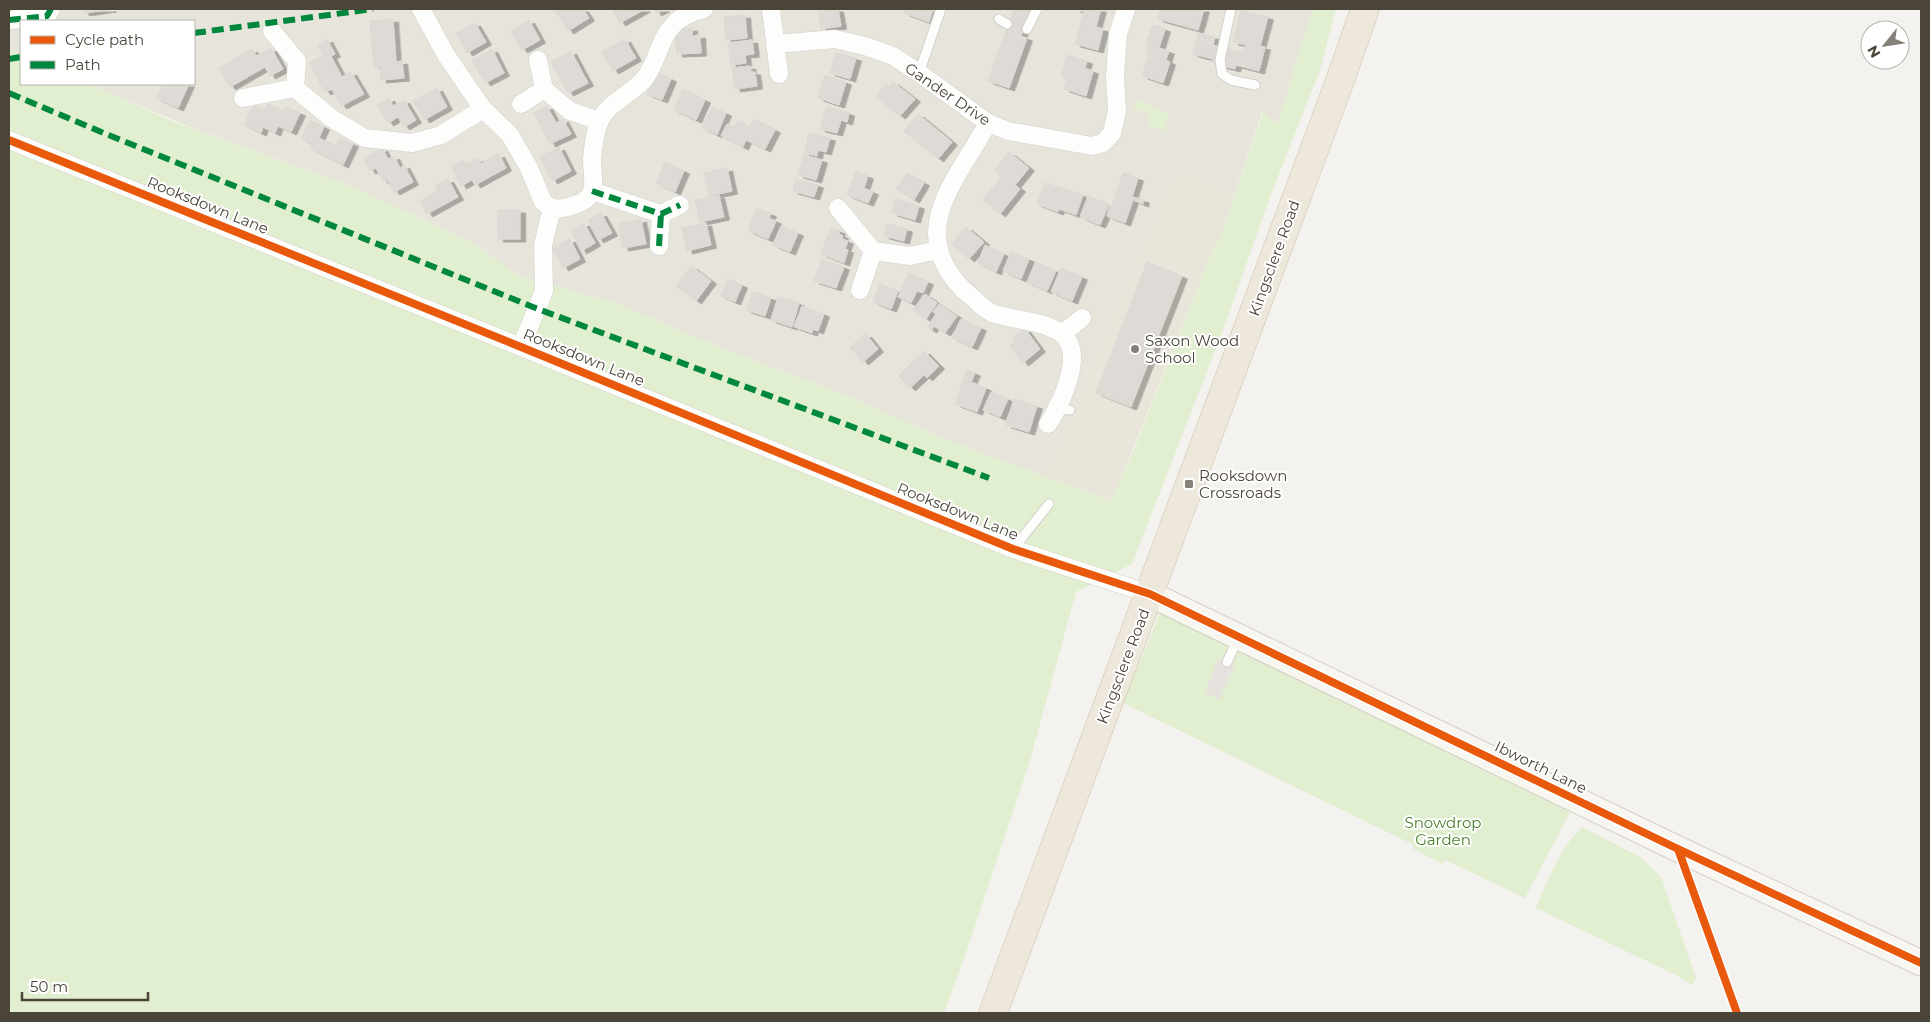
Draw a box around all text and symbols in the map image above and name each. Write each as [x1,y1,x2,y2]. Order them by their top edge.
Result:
legend [20,20,195,85]
north arrow [1860,20,1910,70]
text: Cycle path [65,30,144,49]
text: N [1863,42,1884,61]
text: Path [65,55,101,74]
street label: Gander Drive [902,58,994,130]
street label: Rooksdown Lane [145,172,271,238]
street label: Kingsclere Road [1244,197,1304,319]
street label: Rooksdown Lane [521,324,647,390]
place label: Saxon Wood School [1145,331,1239,367]
marker: Saxon Wood School [1129,343,1141,355]
place label: Rooksdown Crossroads [1199,466,1287,502]
street label: Rooksdown Lane [895,478,1021,544]
marker: Rooksdown Crossroads [1183,478,1195,490]
street label: Kingsclere Road [1092,606,1154,726]
street label: Ibworth Lane [1492,737,1590,797]
park label: Snowdrop Garden [1404,813,1482,849]
scale bar [22,970,149,1002]
text: 50 m [30,977,68,996]

